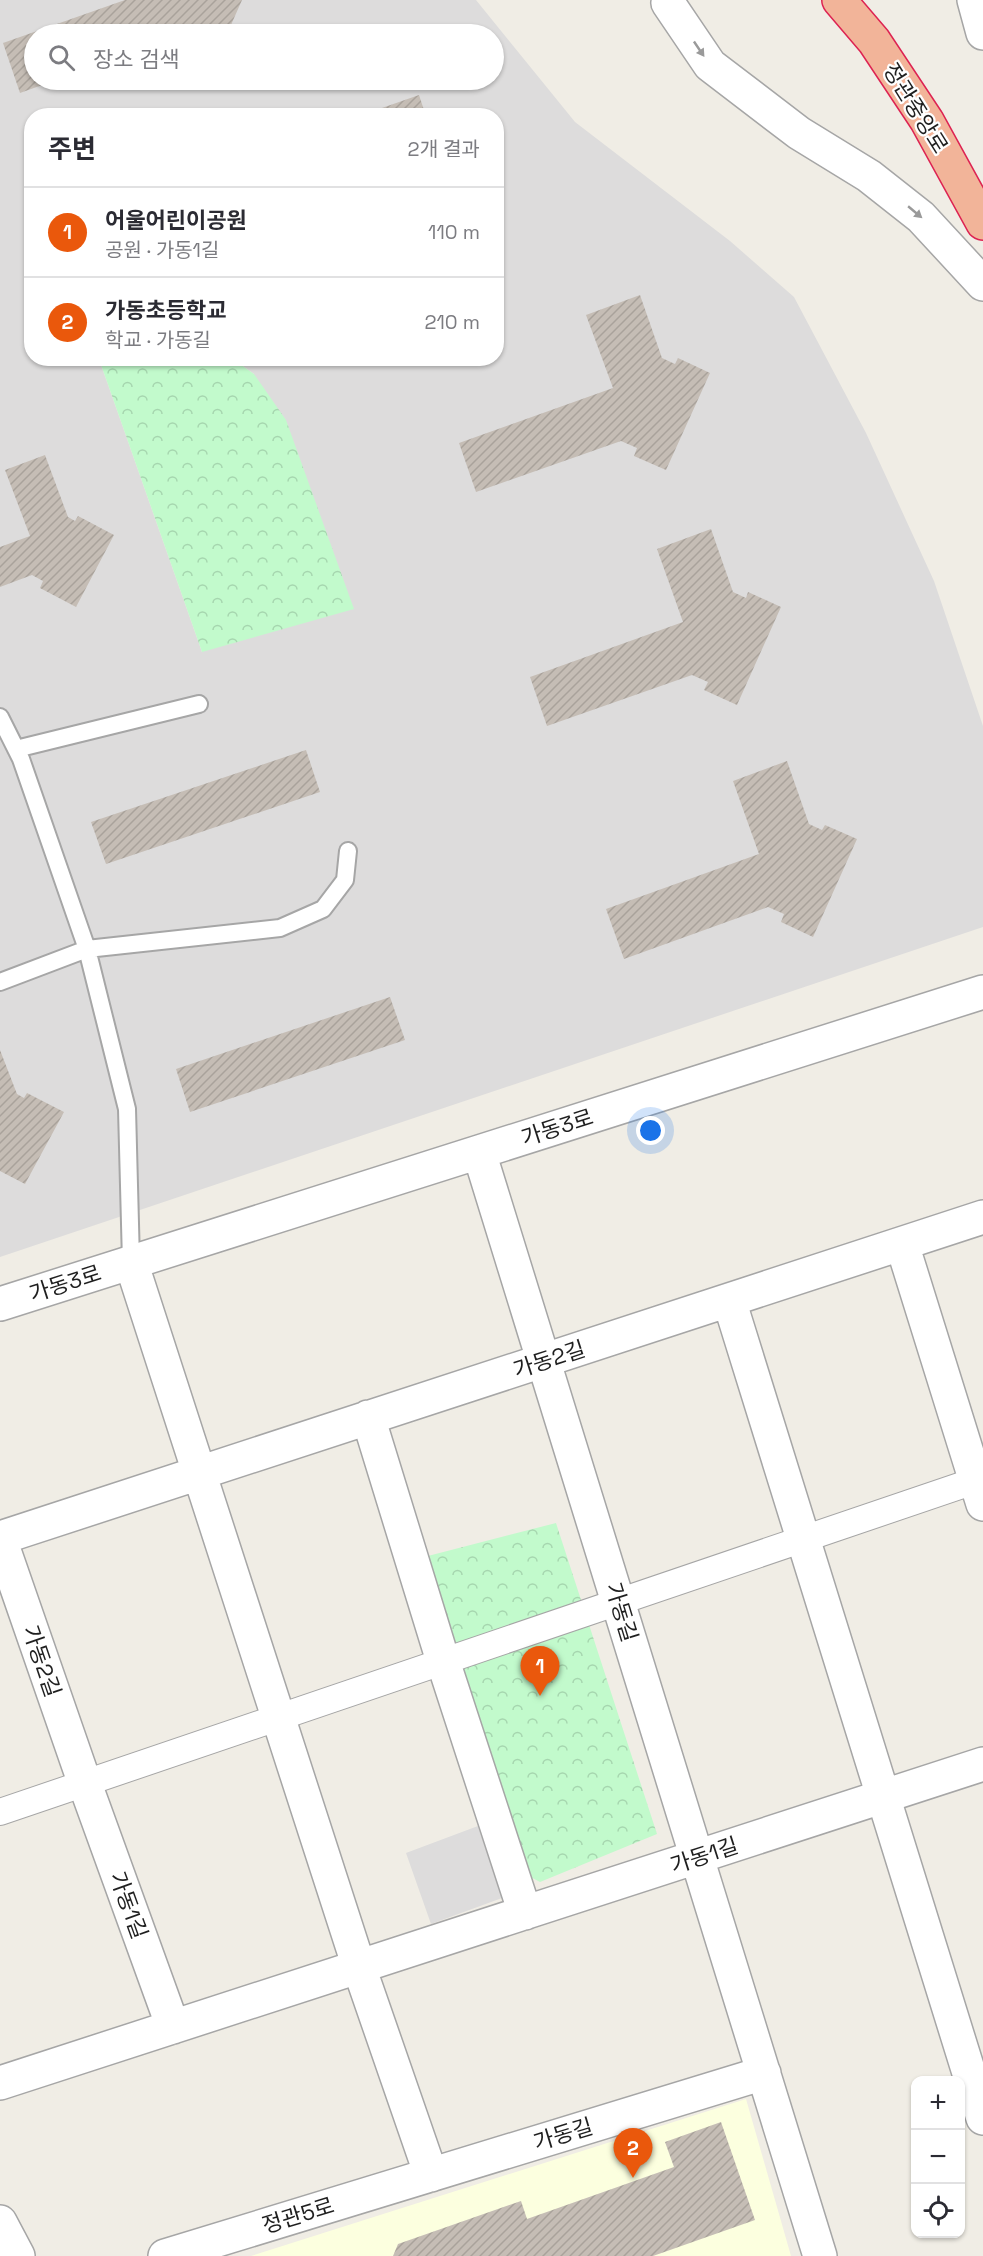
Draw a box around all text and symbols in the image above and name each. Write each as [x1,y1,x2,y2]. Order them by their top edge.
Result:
search box [24,24,504,90]
icon: search [45,41,78,74]
one-way arrow [693,41,704,57]
text: 장소 검색 [93,45,180,73]
street label: 정관중앙로 [877,58,955,158]
text: 주변 [48,132,96,166]
text: 2개 결과 [408,136,480,162]
text: 어울어린이공원 [105,206,247,234]
one-way arrow [907,206,923,219]
text: 1 [63,219,72,245]
text: 110 m [428,219,480,245]
text: 공원 · 가동1길 [105,237,219,263]
text: 가동초등학교 [105,296,226,324]
text: 2 [62,309,73,335]
text: 210 m [424,309,480,335]
text: 학교 · 가동길 [105,327,211,353]
street label: 가동3로 [517,1102,597,1152]
your location [636,1116,665,1145]
street label: 가동3로 [25,1258,105,1308]
street label: 가동2길 [509,1334,589,1384]
street label: 가동길 [600,1579,644,1645]
street label: 가동2길 [17,1621,67,1701]
pin: 1 [520,1646,560,1696]
street label: 가동1길 [666,1831,742,1879]
street label: 가동1길 [104,1867,154,1943]
map controls [911,2076,965,2238]
button: + [911,2076,965,2130]
street label: 가동길 [530,2112,596,2156]
pin: 2 [614,2128,652,2178]
button: − [911,2130,965,2184]
button: locate [911,2184,965,2238]
street label: 정관5로 [259,2191,337,2239]

